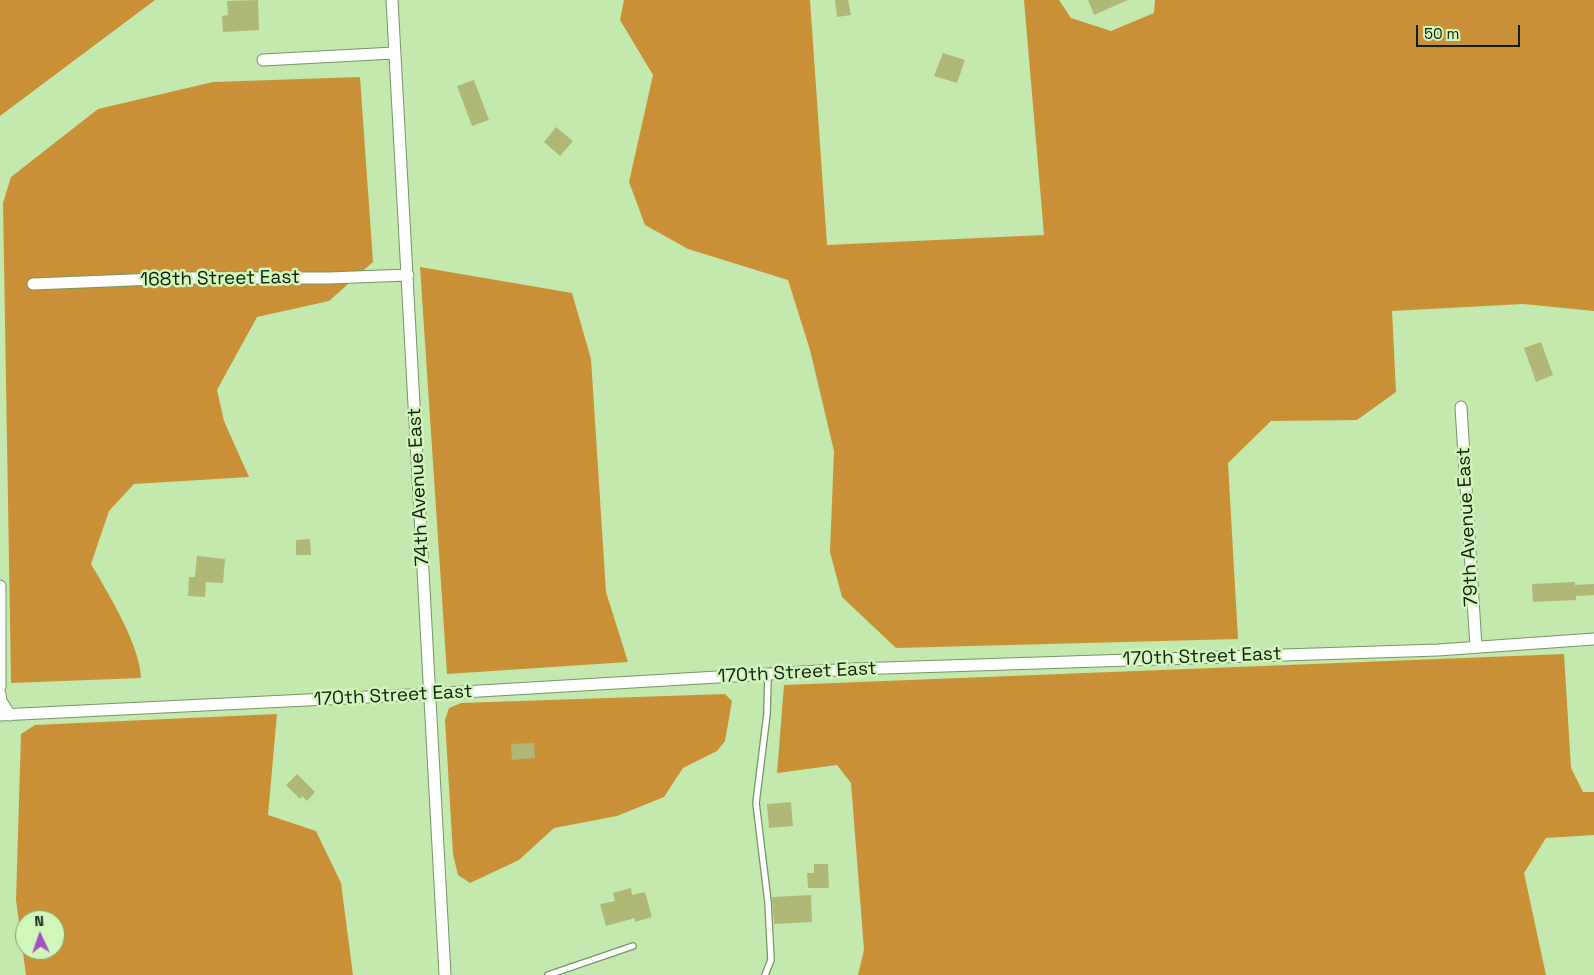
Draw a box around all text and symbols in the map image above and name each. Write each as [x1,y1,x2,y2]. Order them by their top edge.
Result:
scale bar [1419,15,1523,47]
text: 50 m [1424,24,1459,43]
street label: 168th Street East [140,266,300,292]
street label: 74th Avenue East [403,407,435,567]
street label: 79th Avenue East [1452,447,1484,607]
street label: 170th Street East [1122,643,1282,671]
street label: 170th Street East [717,657,877,689]
street label: 170th Street East [313,680,473,712]
north arrow [15,910,65,960]
text: N [34,912,44,930]

